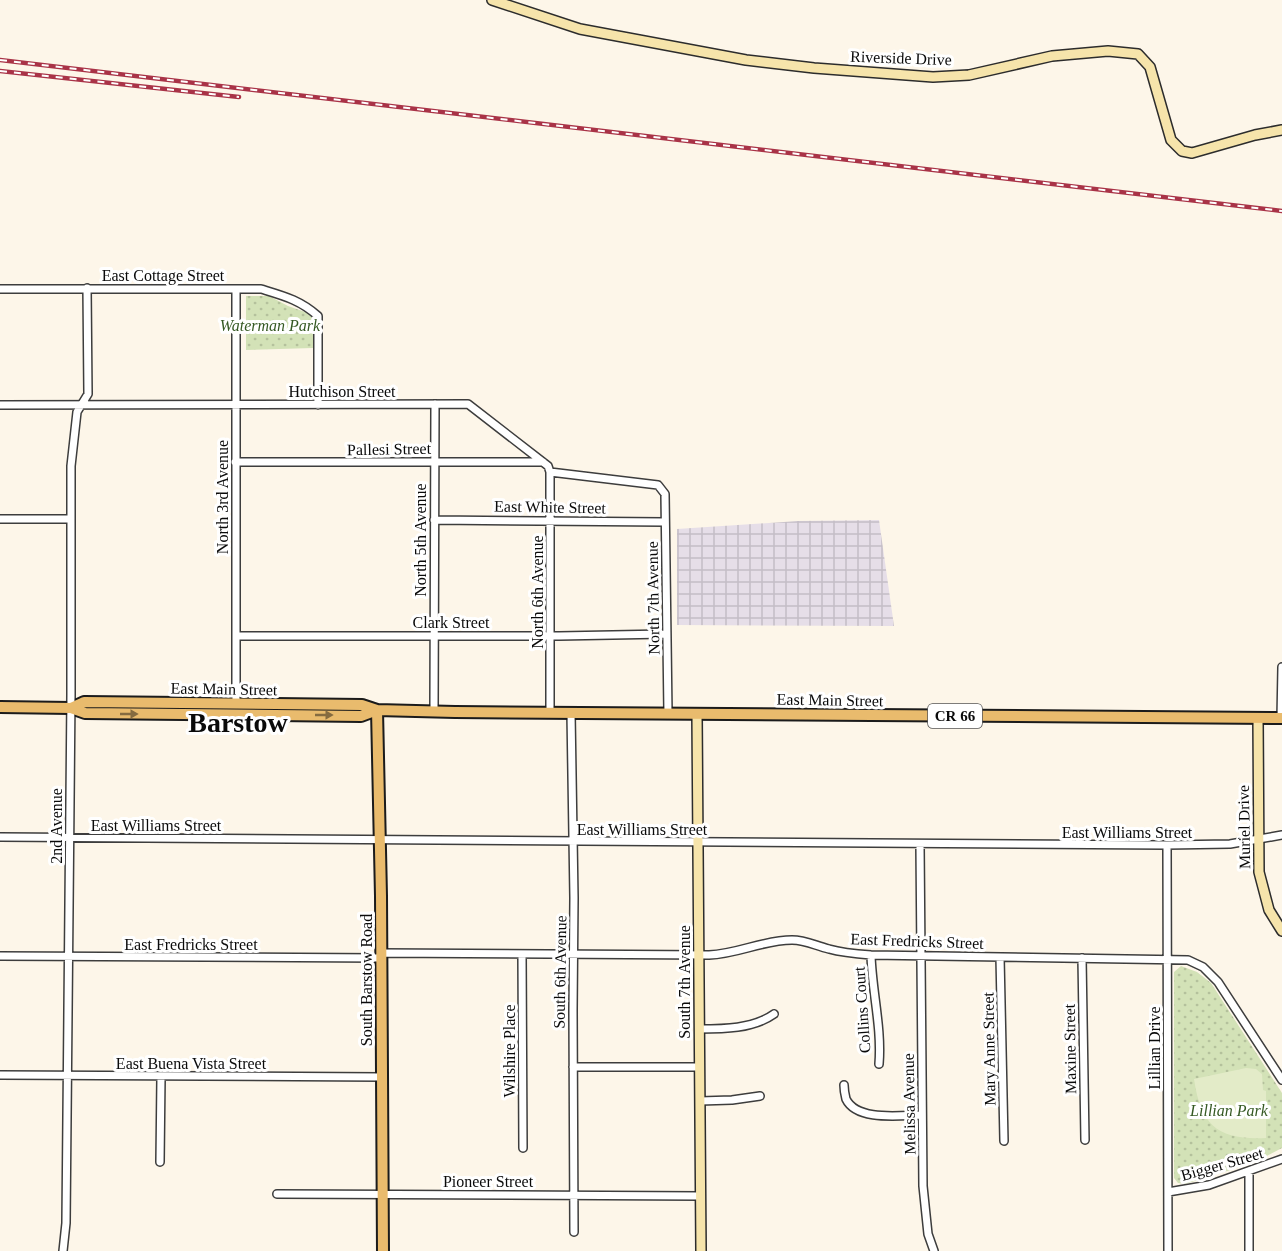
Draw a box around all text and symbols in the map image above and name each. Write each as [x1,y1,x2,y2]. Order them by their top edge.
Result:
street label: Riverside Drive [850,48,952,68]
street label: East Cottage Street [102,267,225,285]
park label: Waterman Park [220,317,321,334]
street label: Hutchison Street [288,383,396,400]
street label: North 3rd Avenue [214,440,231,554]
street label: Pallesi Street [347,440,432,458]
street label: North 5th Avenue [412,483,429,597]
street label: East White Street [494,498,607,516]
street label: North 6th Avenue [529,535,546,649]
street label: North 7th Avenue [644,541,662,655]
street label: Clark Street [413,614,490,631]
street label: East Main Street [171,680,278,698]
street label: East Main Street [777,691,884,709]
road number: CR 66 [928,704,982,728]
district label: Barstow [188,707,289,738]
one-way arrow [119,709,138,719]
one-way arrow [314,710,333,720]
street label: Muriel Drive [1235,785,1253,869]
street label: 2nd Avenue [48,788,65,864]
street label: East Williams Street [91,817,222,834]
street label: East Williams Street [577,821,708,838]
street label: East Williams Street [1062,824,1193,841]
street label: South Barstow Road [358,914,375,1046]
street label: South 6th Avenue [551,915,569,1029]
street label: South 7th Avenue [676,925,693,1039]
street label: East Fredricks Street [850,930,984,952]
street label: East Fredricks Street [124,936,258,953]
street label: Collins Court [850,966,874,1054]
street label: Mary Anne Street [979,991,999,1106]
street label: Maxine Street [1061,1003,1079,1094]
street label: Wilshire Place [501,1004,518,1098]
street label: Lillian Drive [1146,1006,1163,1090]
street label: Melissa Avenue [900,1053,918,1155]
street label: East Buena Vista Street [116,1055,267,1072]
park label: Lillian Park [1189,1102,1269,1119]
street label: Bigger Street [1179,1144,1266,1185]
street label: Pioneer Street [443,1173,534,1190]

